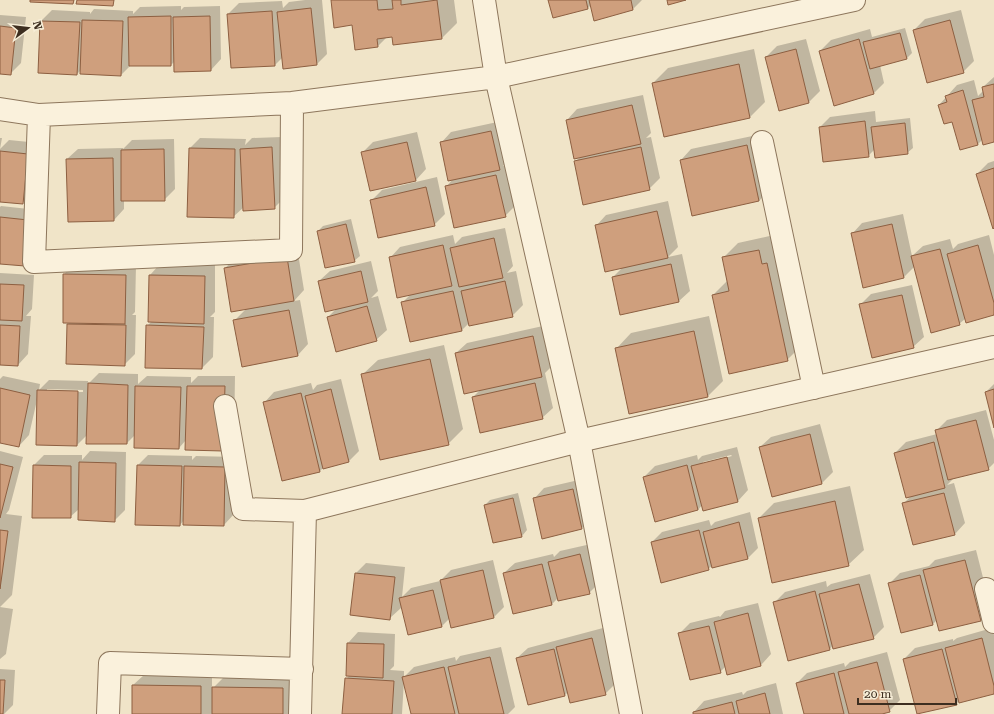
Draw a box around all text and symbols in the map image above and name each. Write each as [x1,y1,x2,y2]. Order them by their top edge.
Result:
north arrow [8,8,48,48]
text: N [30,20,45,32]
scale bar [858,680,956,706]
text: 20 m [864,687,891,701]

